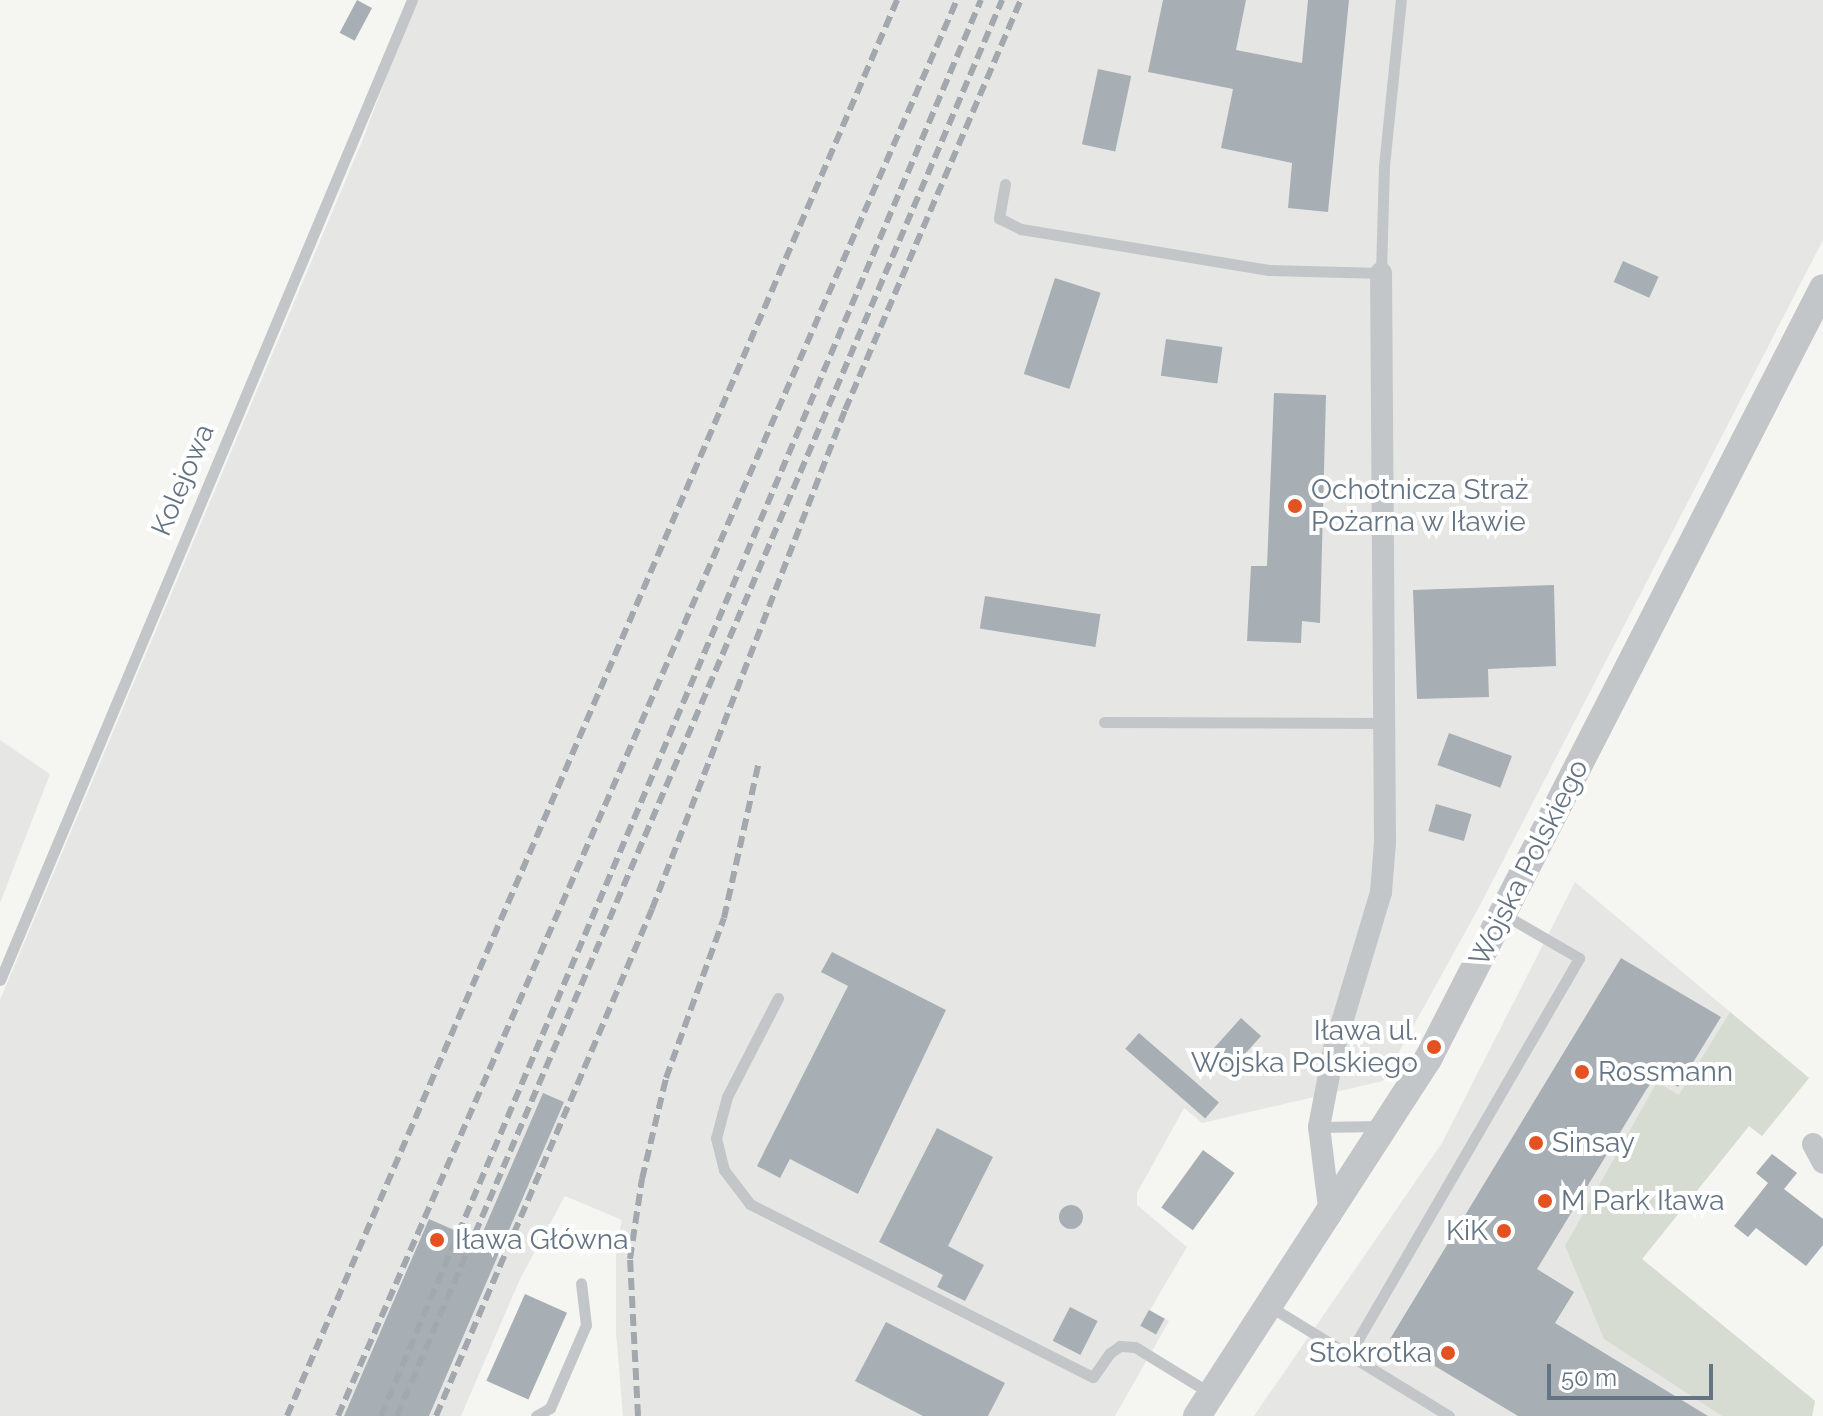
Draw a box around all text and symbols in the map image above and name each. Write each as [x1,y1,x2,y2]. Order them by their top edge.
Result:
street label: Kolejowa [144,419,222,541]
place label: Ochotnicza Straż Pożarna w Iławie [1311,473,1528,539]
marker: Ochotnicza Straż Pożarna w Iławie [1286,497,1304,515]
street label: Wojska Polskiego [1462,754,1596,972]
place label: Iława ul. Wojska Polskiego [1191,1014,1418,1080]
marker: Iława ul. Wojska Polskiego [1425,1038,1443,1056]
place label: Rossmann [1598,1055,1733,1089]
marker: Rossmann [1573,1063,1591,1081]
place label: Sinsay [1552,1126,1635,1160]
marker: Sinsay [1527,1134,1545,1152]
place label: M Park Iława [1561,1184,1725,1218]
marker: M Park Iława [1536,1192,1554,1210]
place label: KiK [1446,1214,1488,1248]
marker: KiK [1495,1222,1513,1240]
place label: Iława Główna [455,1223,628,1257]
marker: Iława Główna [426,1229,448,1251]
place label: Stokrotka [1309,1336,1432,1370]
marker: Stokrotka [1439,1344,1457,1362]
scale bar [1551,1348,1717,1398]
text: 50 m [1561,1363,1617,1392]

